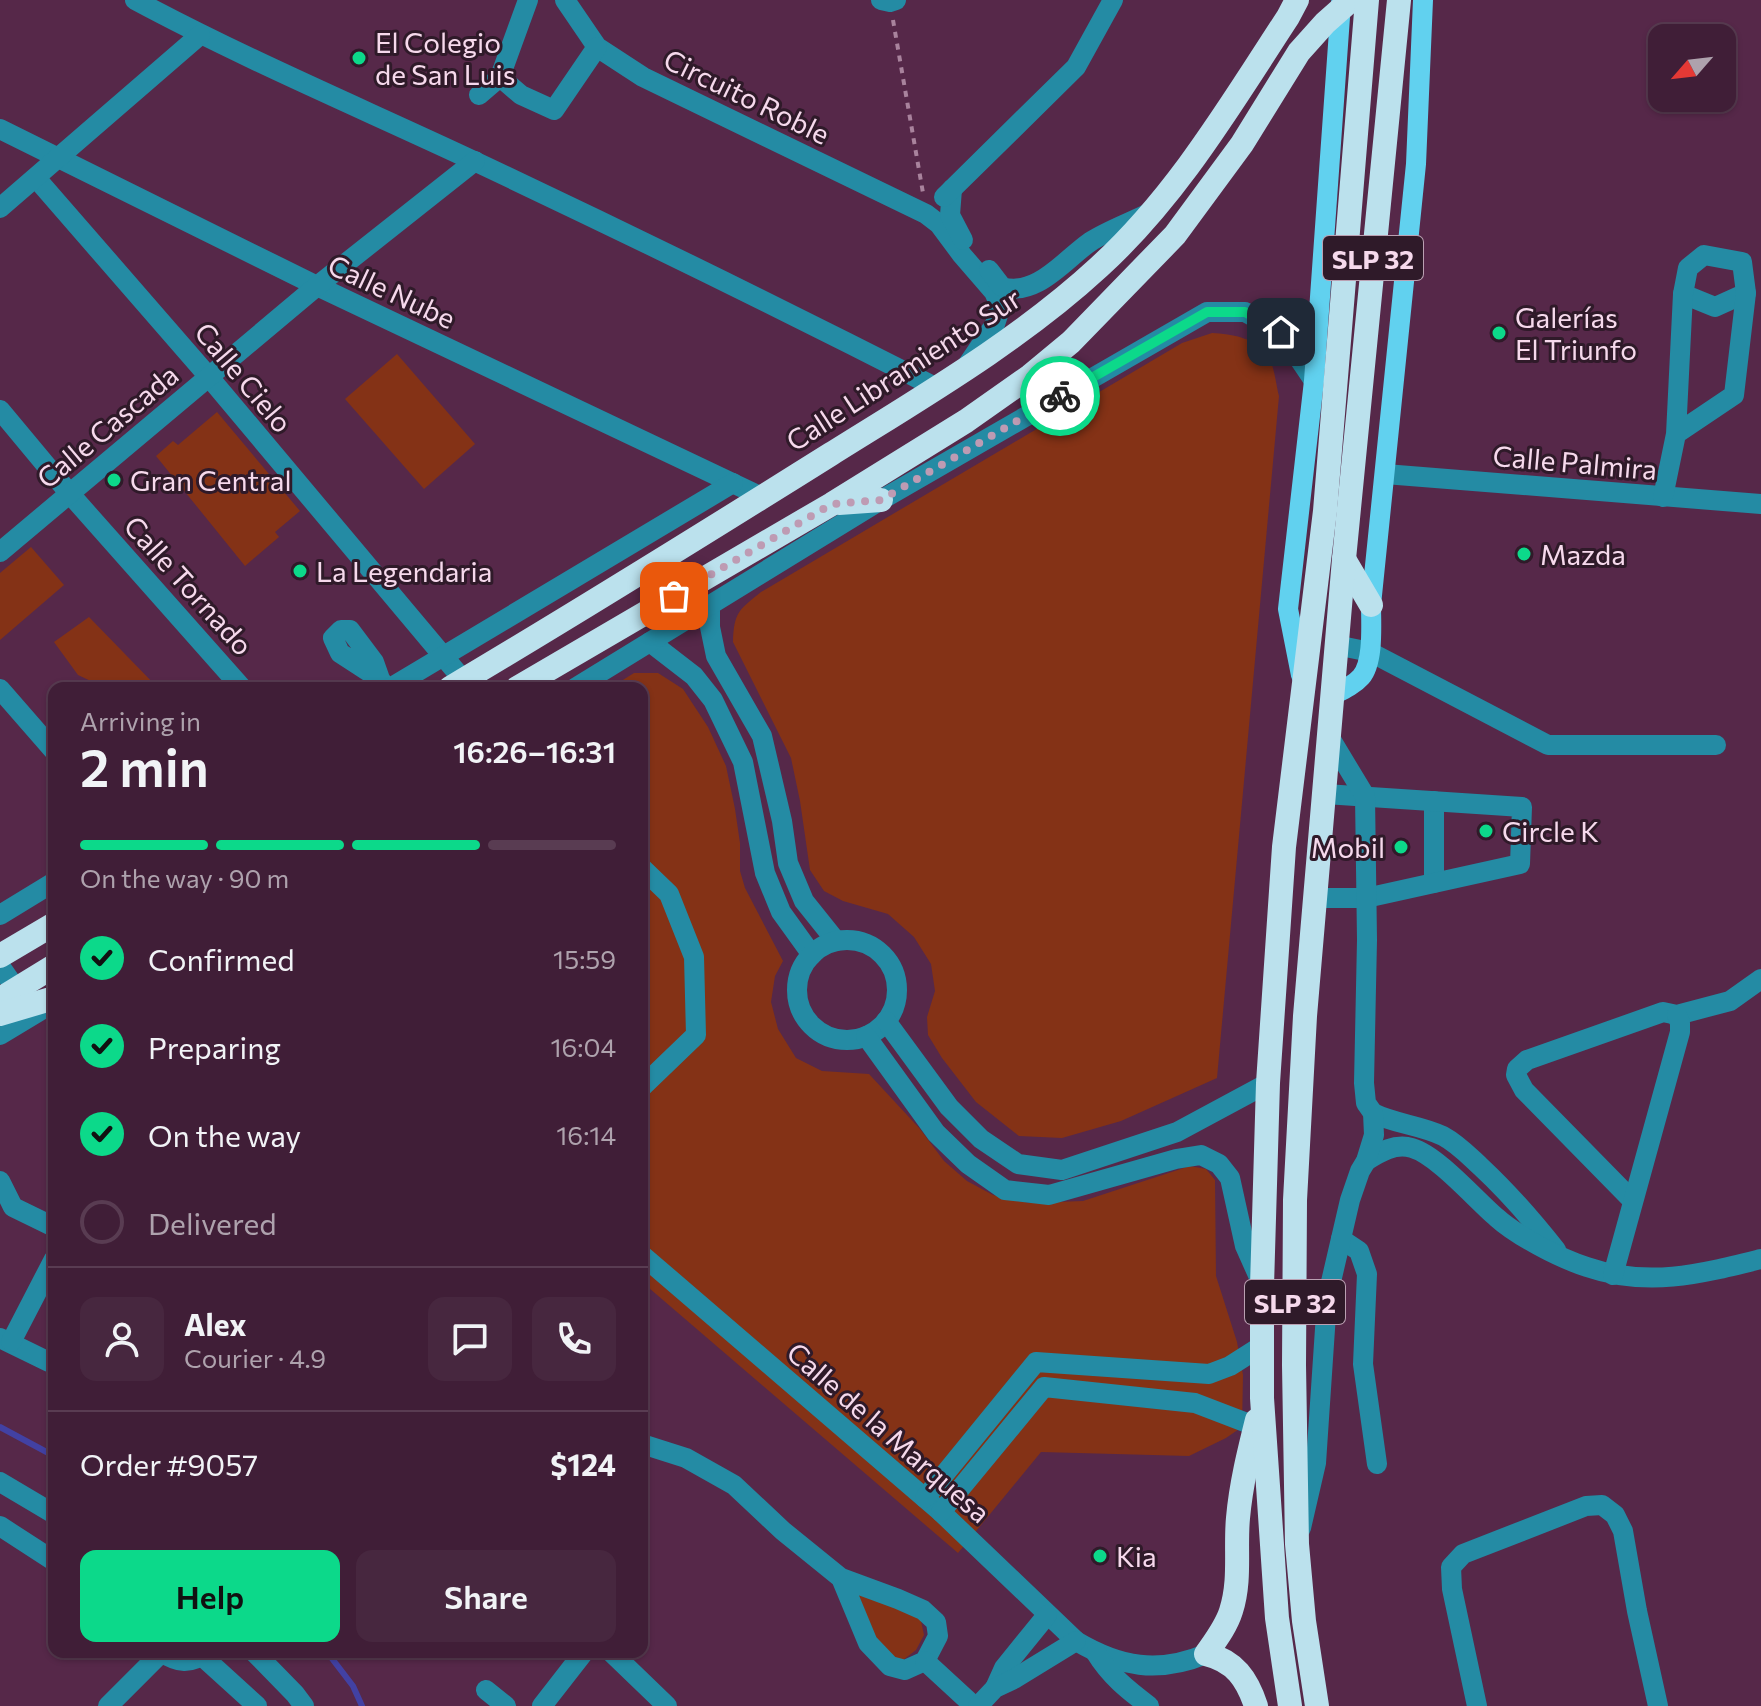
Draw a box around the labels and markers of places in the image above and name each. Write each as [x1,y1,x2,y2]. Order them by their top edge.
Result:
place label: El Colegio de San Luis [375,25,515,91]
marker: El Colegio de San Luis [350,49,368,67]
pin [1247,298,1315,366]
place label: Galerías El Triunfo [1515,300,1637,366]
marker: Galerías El Triunfo [1490,324,1508,342]
place label: Gran Central [130,463,292,497]
marker: Gran Central [105,471,123,489]
place label: Mazda [1540,537,1626,571]
marker: Mazda [1515,545,1533,563]
place label: La Legendaria [316,554,492,588]
marker: La Legendaria [291,562,309,580]
pin [640,562,708,630]
place label: Circle K [1502,814,1599,848]
marker: Circle K [1477,822,1495,840]
place label: Mobil [1311,830,1385,864]
marker: Mobil [1392,838,1410,856]
place label: Kia [1116,1539,1157,1573]
marker: Kia [1091,1547,1109,1565]

